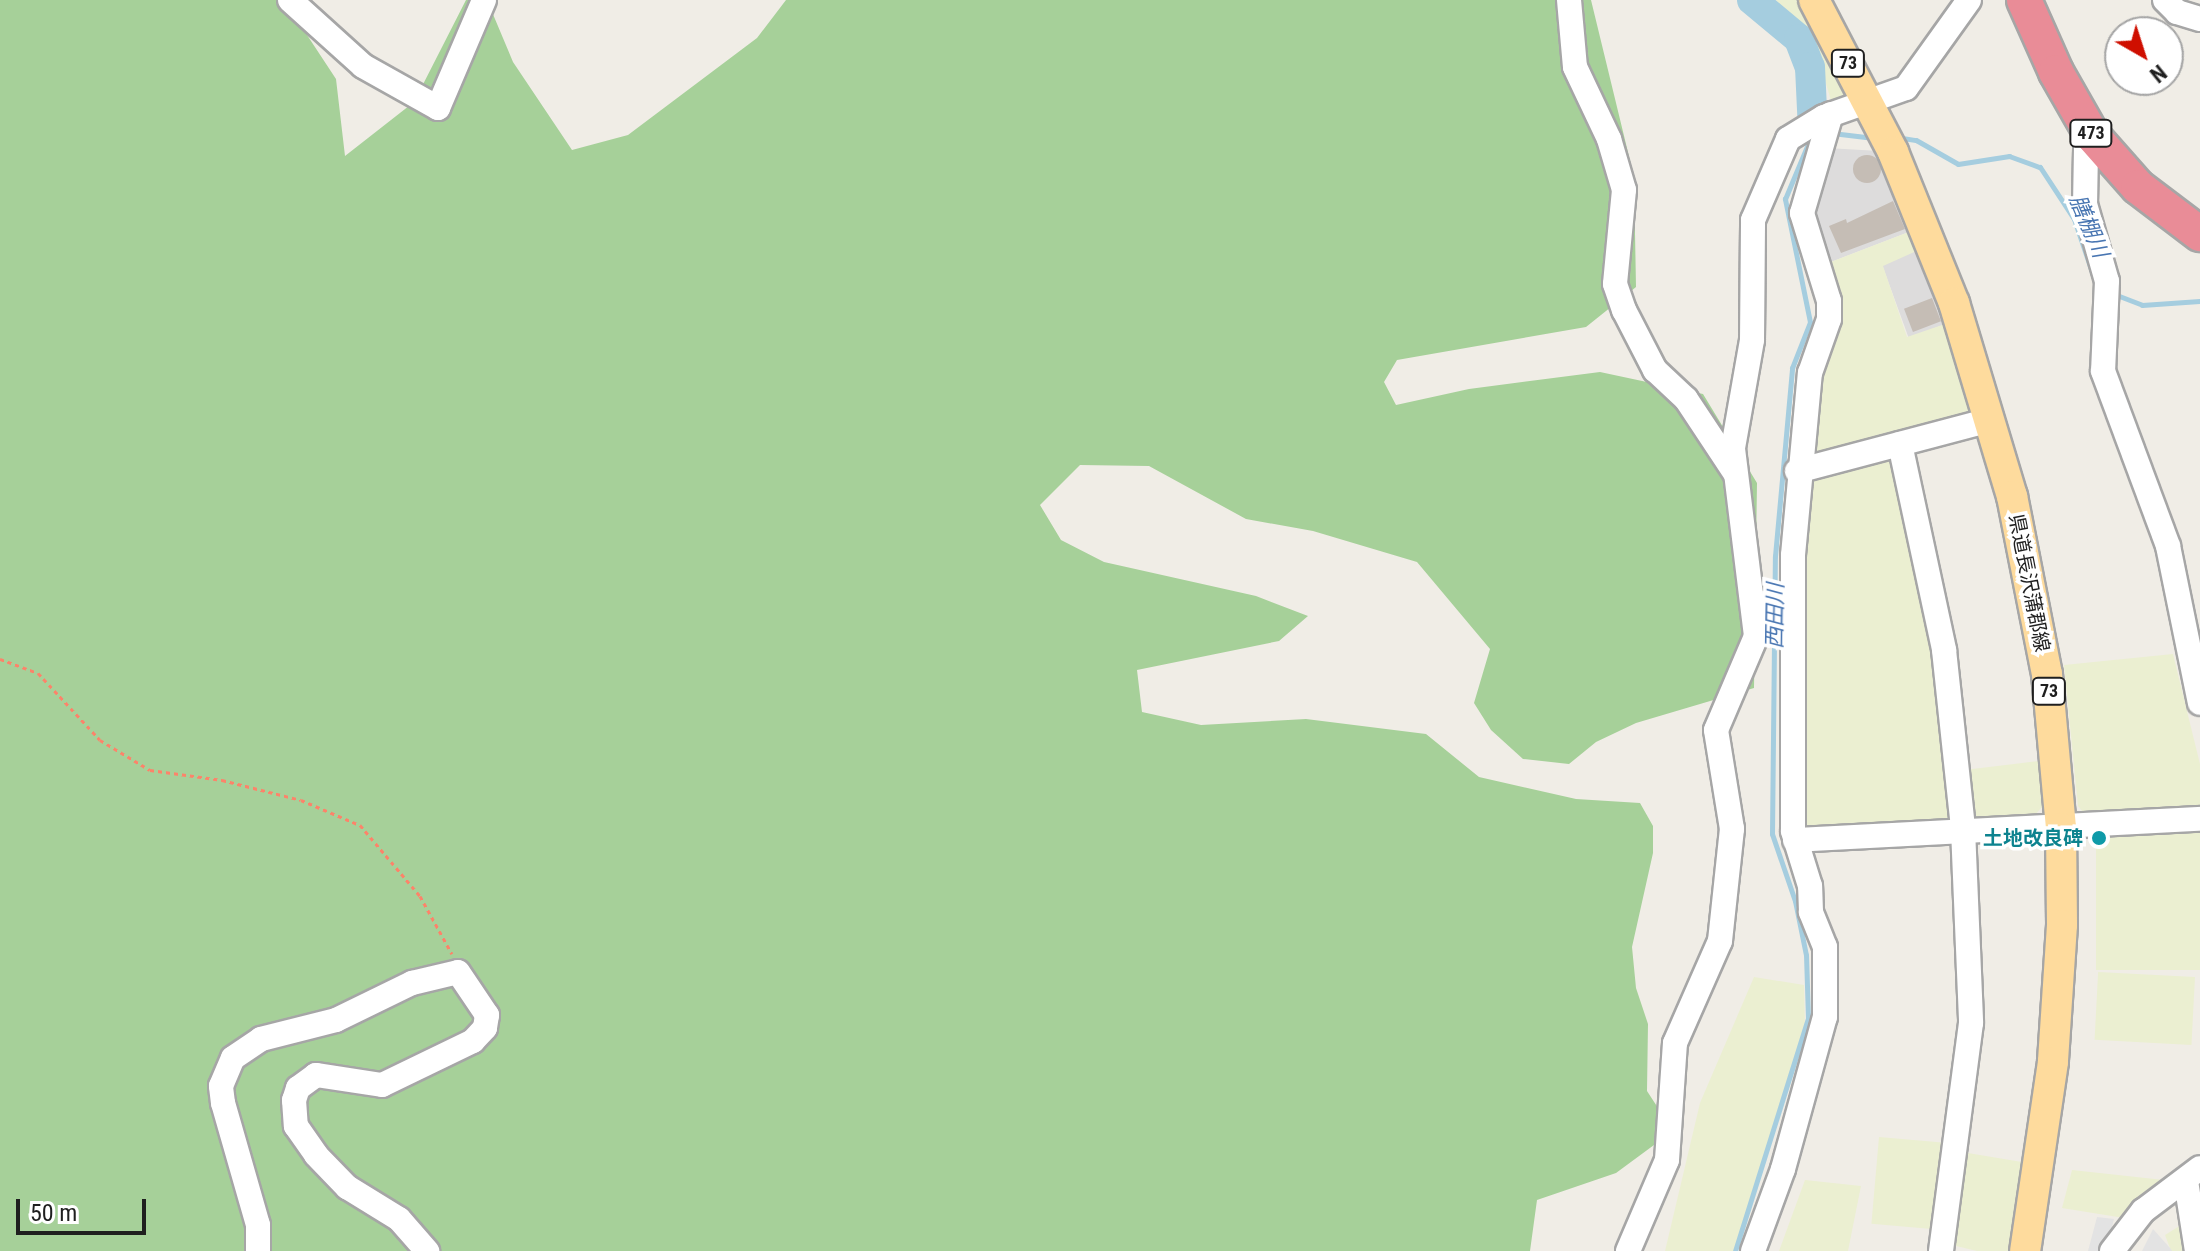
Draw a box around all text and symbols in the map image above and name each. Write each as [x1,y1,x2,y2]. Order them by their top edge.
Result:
north arrow [2104,16,2184,96]
road number: 73 [1830,49,1866,77]
text: N [2145,60,2171,87]
road number: 473 [2069,119,2113,147]
water label: 膳棚川 [2064,190,2114,262]
street label: 県道長沢蒲郡線 [2004,512,2054,654]
water label: 西田川 [1761,583,1789,649]
road number: 73 [2031,677,2067,705]
place label: 土地改良碑 [1983,826,2083,850]
marker: 土地改良碑 [2090,829,2108,847]
scale bar [20,1183,150,1233]
text: 50 m [30,1199,77,1227]

